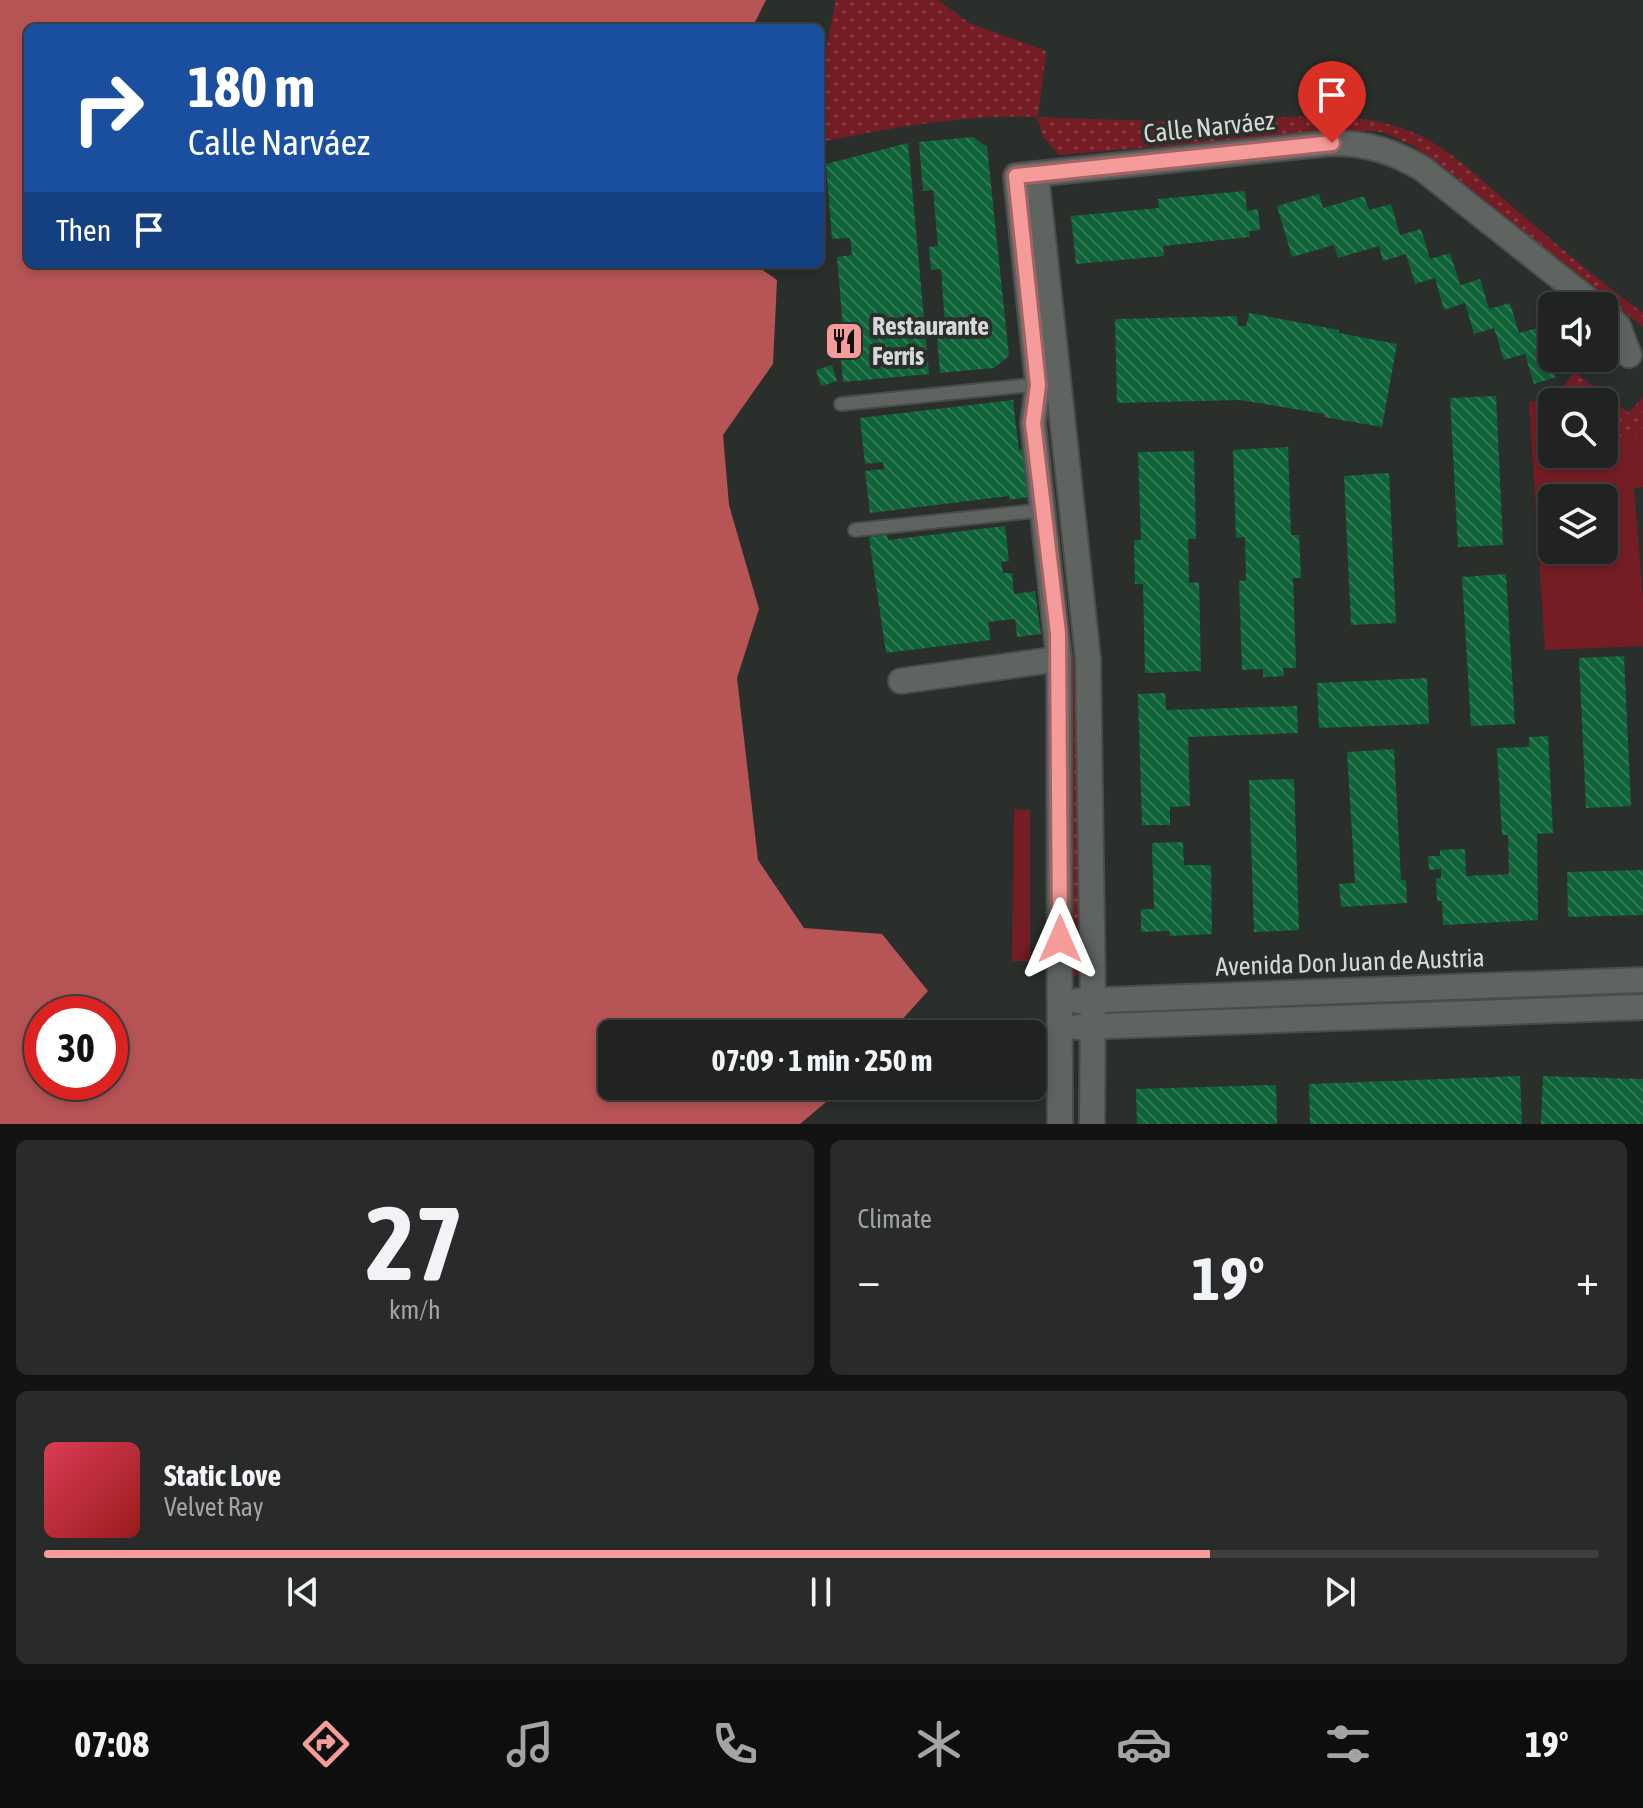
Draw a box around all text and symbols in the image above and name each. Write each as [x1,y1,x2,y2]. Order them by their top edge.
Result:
text: 180 m [188,55,315,119]
icon: right [56,56,160,160]
pin [1298,61,1366,143]
icon: arrive [1310,73,1354,117]
street label: Calle Narváez [1142,105,1276,149]
text: Calle Narváez [188,121,370,163]
icon: arrive [127,208,171,252]
text: Then [56,213,111,247]
map controls [1538,292,1618,564]
button: sound [1538,292,1618,372]
place label: Restaurante Ferris [872,311,989,371]
restaurant icon: Restaurante Ferris [823,320,865,362]
button: search [1538,388,1618,468]
button: layers [1538,484,1618,564]
position arrow [1018,897,1102,981]
street label: Avenida Don Juan de Austria [1215,942,1485,982]
speed limit sign: 30 [24,996,128,1100]
text: 07:09 · 1 min · 250 m [712,1043,932,1077]
text: 27 [366,1183,464,1302]
text: Climate [858,1204,932,1234]
text: 19° [1192,1244,1265,1313]
text: − [858,1254,880,1304]
text: + [1576,1254,1599,1304]
text: km/h [389,1295,441,1325]
text: Static Love [164,1458,281,1492]
text: Velvet Ray [164,1492,264,1522]
icon: previous [281,1570,325,1614]
icon: pause [799,1570,843,1614]
icon: next [1318,1570,1362,1614]
icon: directions [298,1716,354,1772]
icon: music [502,1716,558,1772]
icon: phone [707,1716,763,1772]
icon: climate [911,1716,967,1772]
icon: car [1116,1716,1172,1772]
icon: filters [1320,1716,1376,1772]
text: 07:08 [74,1723,149,1765]
text: 19° [1525,1723,1569,1765]

